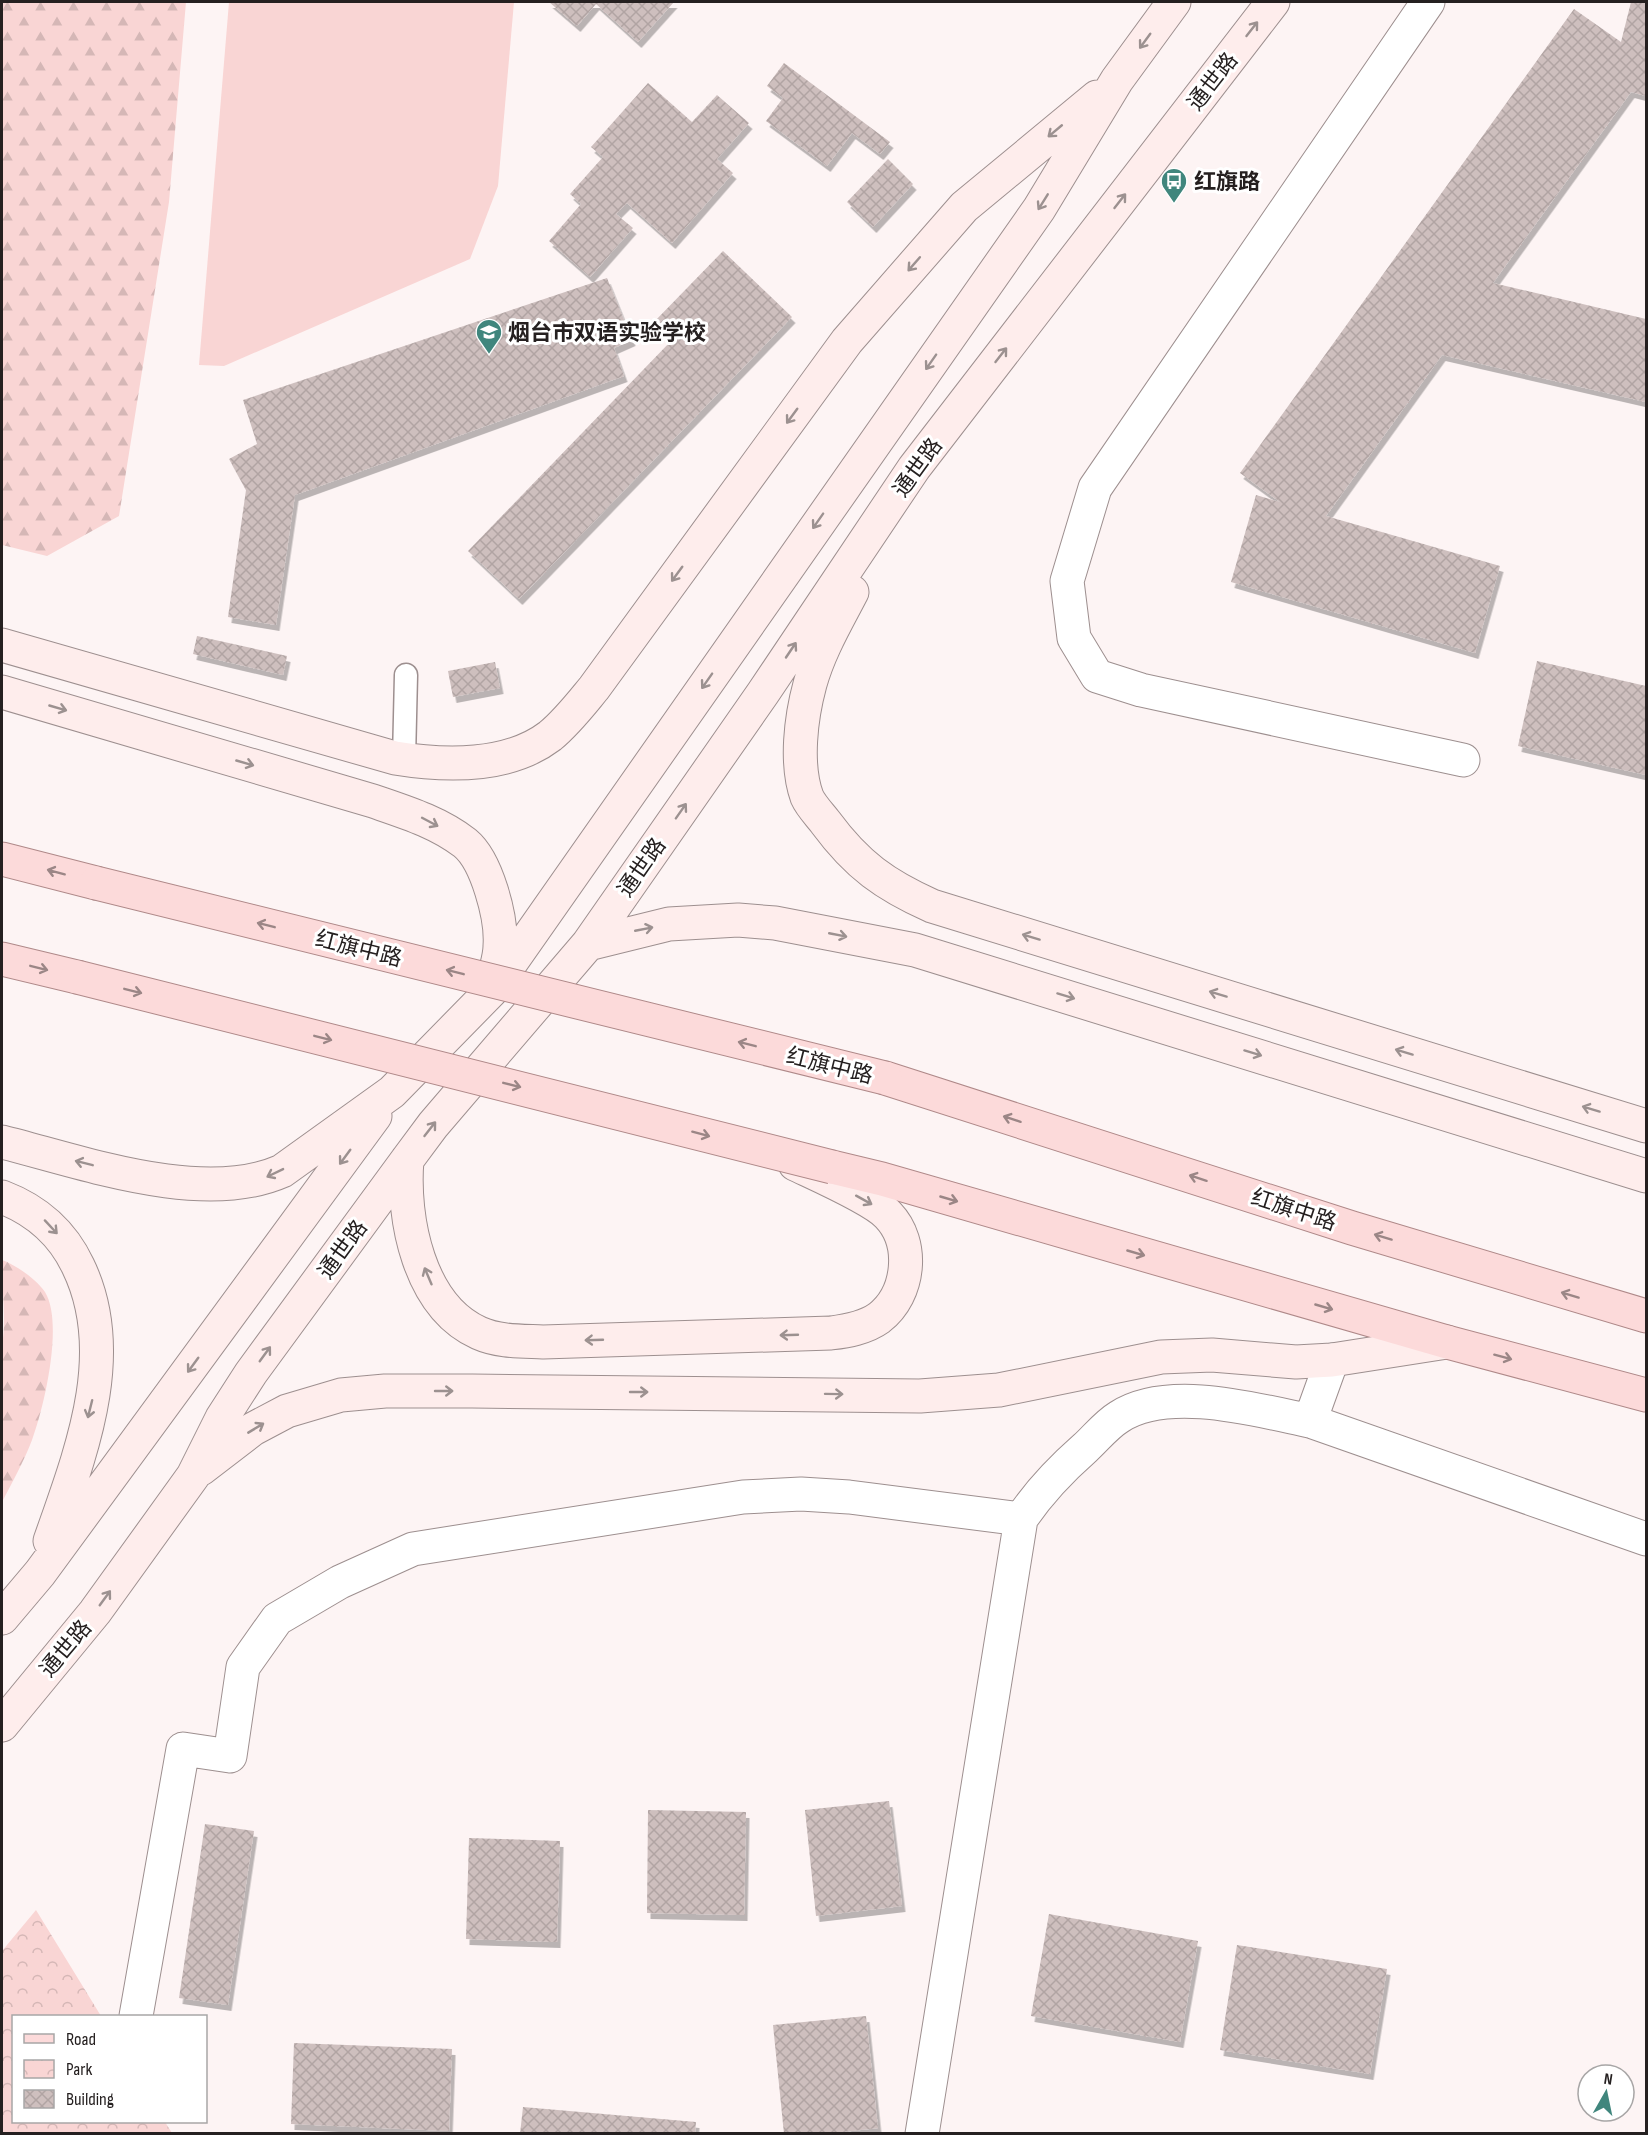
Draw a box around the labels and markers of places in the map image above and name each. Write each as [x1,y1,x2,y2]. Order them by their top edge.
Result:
bus stop icon: 红旗路 [1159,166,1189,204]
place label: 红旗路 [1194,169,1260,196]
school or university icon: 烟台市双语实验学校 [474,317,504,355]
place label: 烟台市双语实验学校 [508,320,706,347]

